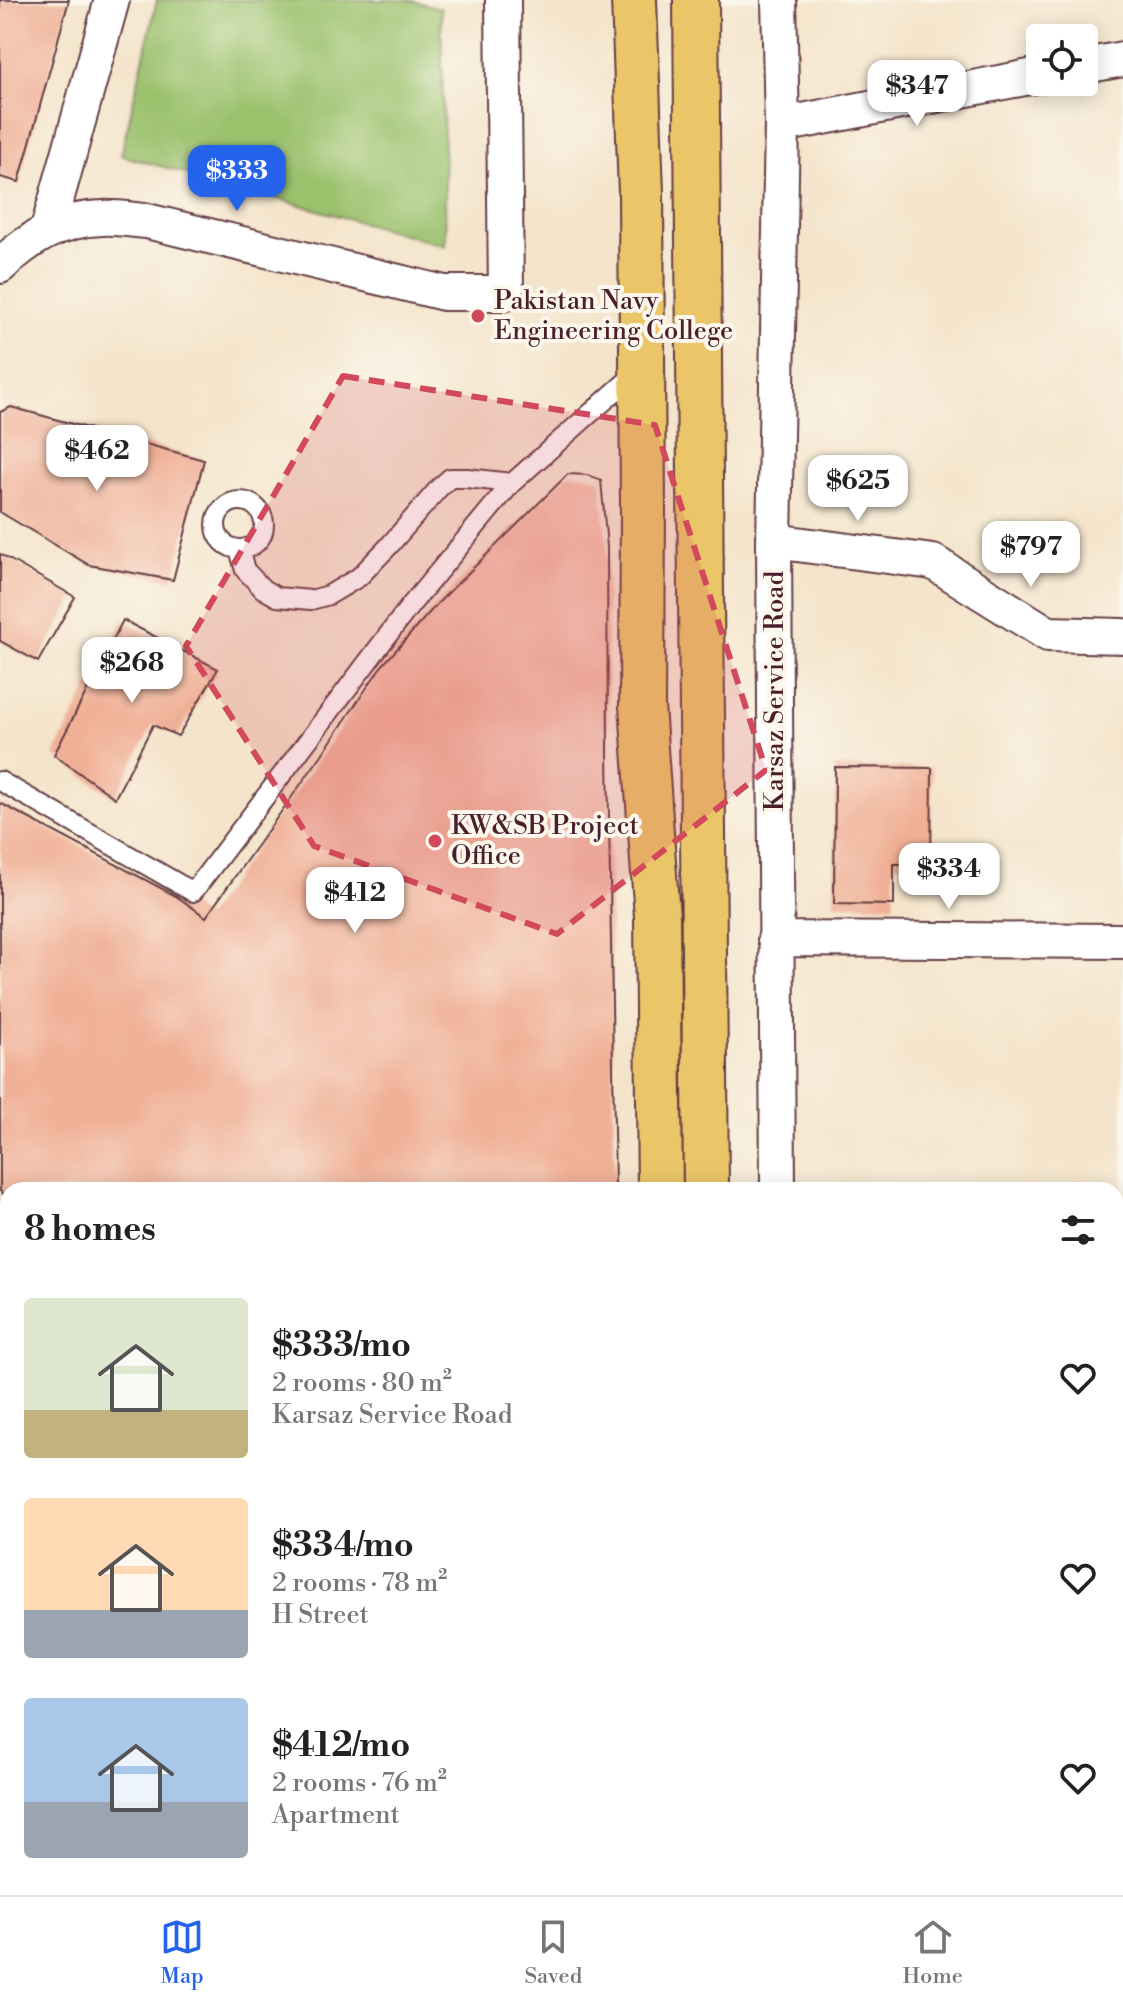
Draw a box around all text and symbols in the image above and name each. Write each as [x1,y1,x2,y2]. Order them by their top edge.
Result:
map controls [1026,24,1098,96]
button: locate [1026,24,1098,96]
pin: $347 [870,60,964,128]
text: $347 [885,70,949,102]
pin: $333 [190,145,284,213]
text: $333 [206,155,268,187]
place label: Pakistan Navy Engineering College [494,285,733,347]
marker: Pakistan Navy Engineering College [469,307,487,325]
pin: $462 [50,425,144,493]
text: $462 [64,435,130,467]
pin: $625 [811,455,905,523]
text: $625 [826,465,890,497]
pin: $797 [984,521,1078,589]
text: $797 [1000,531,1062,563]
street label: Karsaz Service Road [759,571,791,811]
pin: $268 [85,637,179,705]
text: $268 [100,647,164,679]
place label: KW&SB Project Office [451,810,639,872]
marker: KW&SB Project Office [426,832,444,850]
pin: $334 [902,843,996,911]
text: $334 [917,853,981,885]
pin: $412 [308,867,402,935]
text: $412 [324,877,386,909]
icon: filters [1056,1208,1100,1252]
text: 8 homes [24,1209,156,1251]
text: $333/mo [272,1325,411,1367]
icon: home [88,1330,184,1426]
icon: heart [1056,1356,1100,1400]
text: 2 rooms · 80 m² [272,1367,452,1399]
text: Karsaz Service Road [272,1399,513,1431]
text: $334/mo [272,1525,414,1567]
icon: home [88,1530,184,1626]
icon: heart [1056,1556,1100,1600]
text: 2 rooms · 78 m² [272,1567,447,1599]
text: H Street [272,1599,369,1631]
text: $412/mo [272,1725,410,1767]
icon: home [88,1730,184,1826]
icon: heart [1056,1756,1100,1800]
text: 2 rooms · 76 m² [272,1767,447,1799]
text: Apartment [272,1799,400,1831]
tab: Map [160,1915,204,1990]
tab: Saved [524,1915,582,1990]
tab: Home [902,1915,963,1990]

